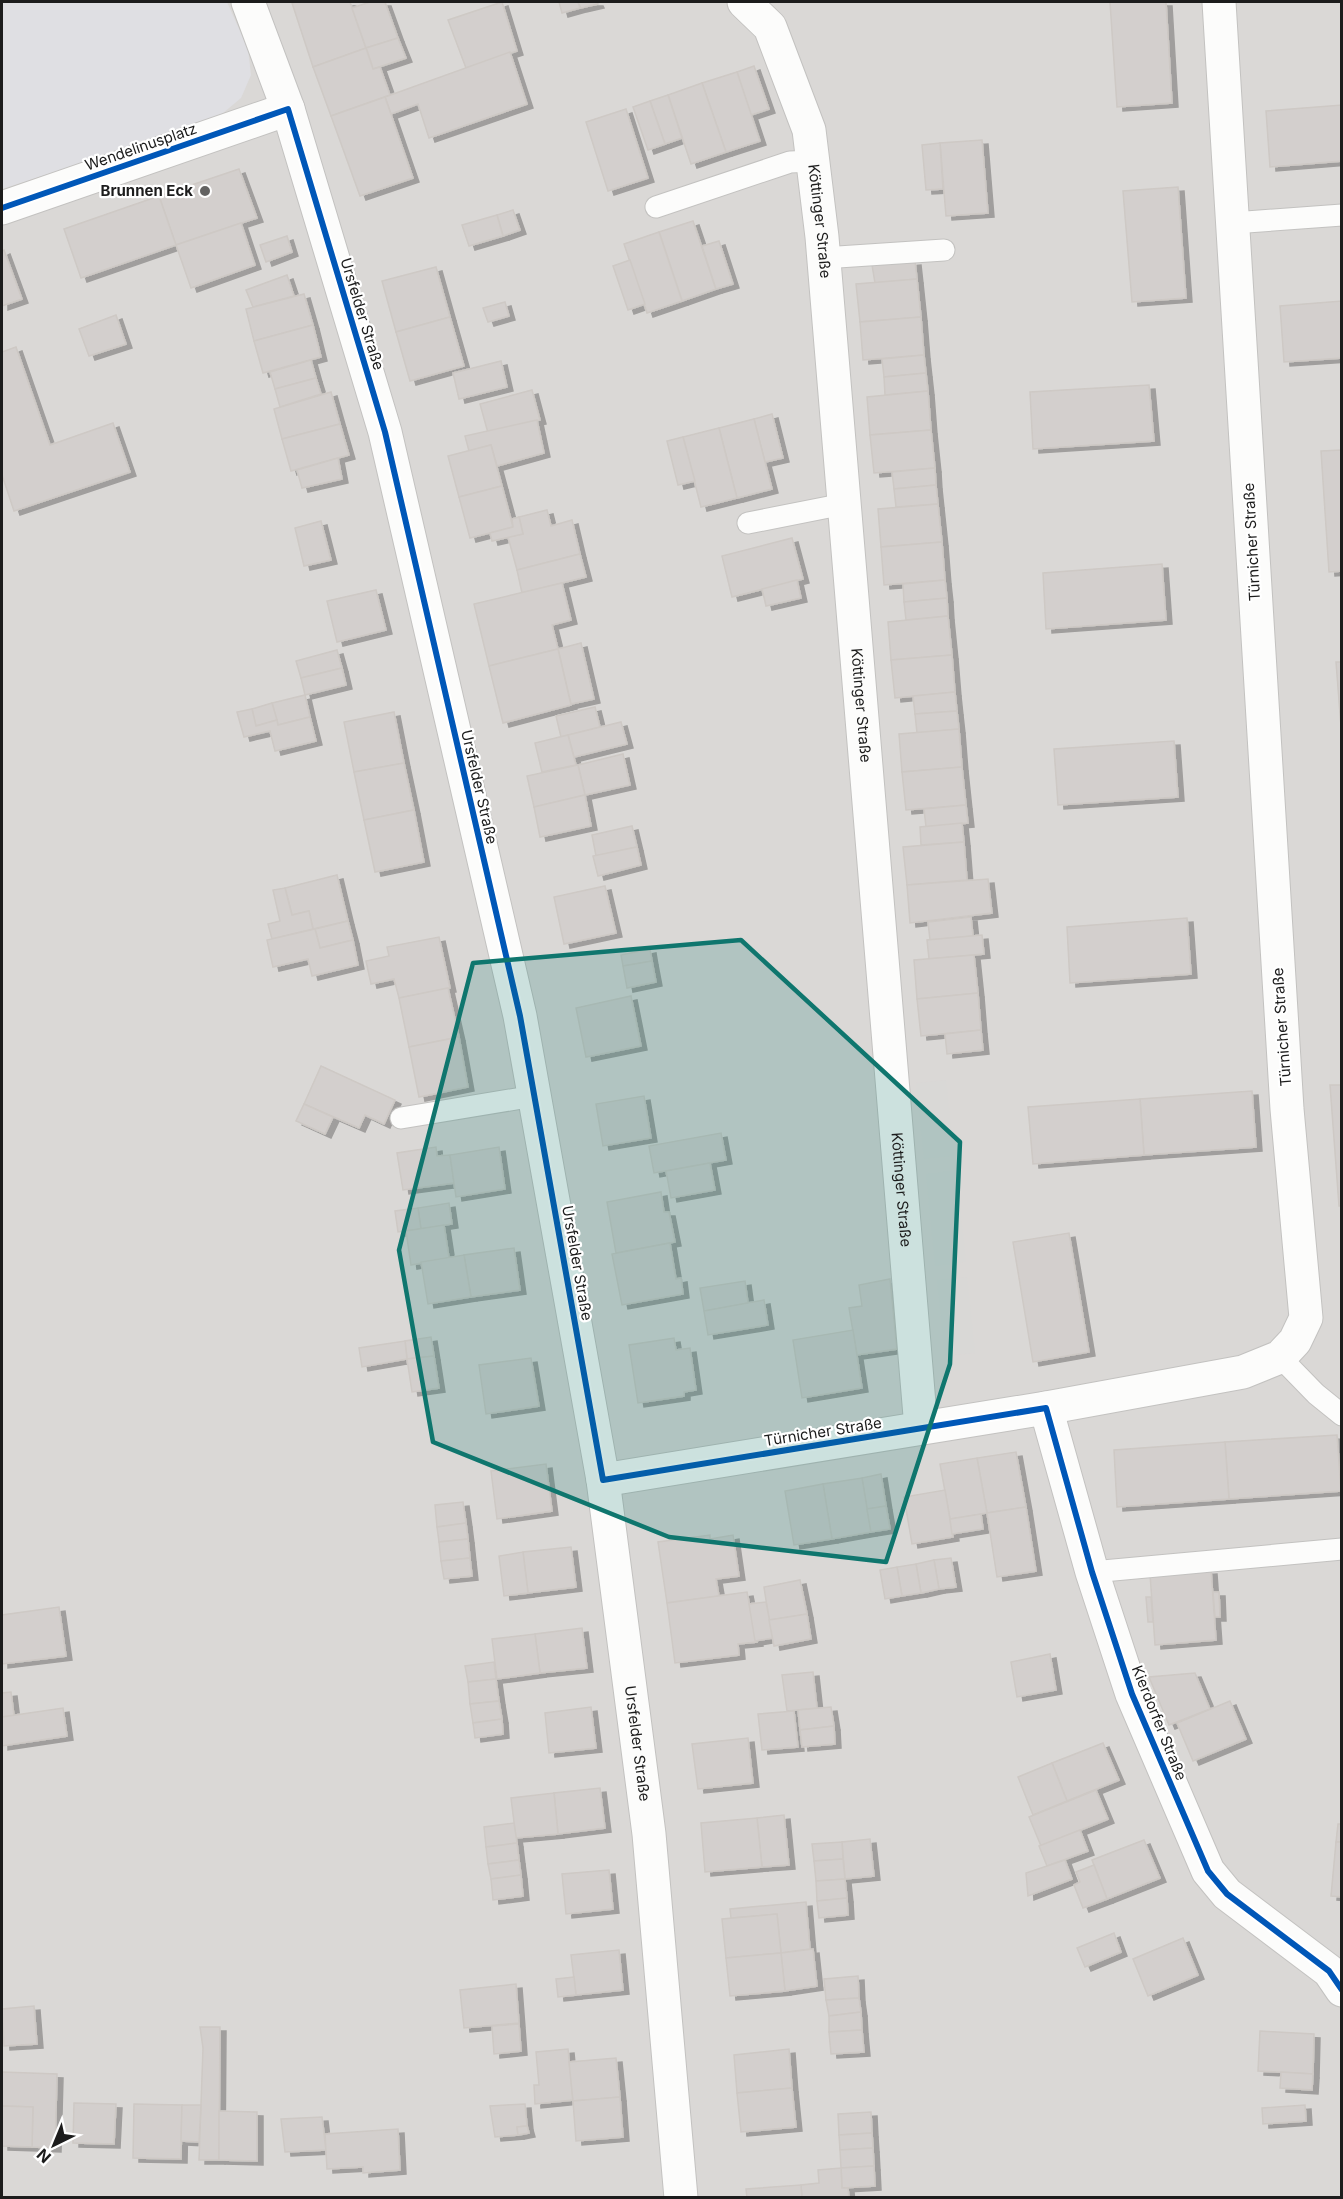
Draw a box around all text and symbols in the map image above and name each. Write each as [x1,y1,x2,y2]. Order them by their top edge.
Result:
street label: Wendelinusplatz [82,119,199,175]
street label: Köttinger Straße [804,163,835,279]
place label: Brunnen Eck [100,181,193,200]
marker: Brunnen Eck [198,184,212,198]
street label: Ursfelder Straße [336,255,389,372]
street label: Türnicher Straße [1239,482,1264,602]
street label: Köttinger Straße [847,647,876,763]
street label: Ursfelder Straße [457,728,502,846]
street label: Türnicher Straße [1268,967,1295,1087]
street label: Köttinger Straße [887,1132,916,1248]
street label: Ursfelder Straße [558,1204,597,1322]
street label: Türnicher Straße [763,1413,883,1450]
street label: Kierdorfer Straße [1128,1662,1191,1783]
street label: Ursfelder Straße [621,1684,655,1803]
north arrow [24,2115,84,2175]
text: N [32,2144,55,2167]

